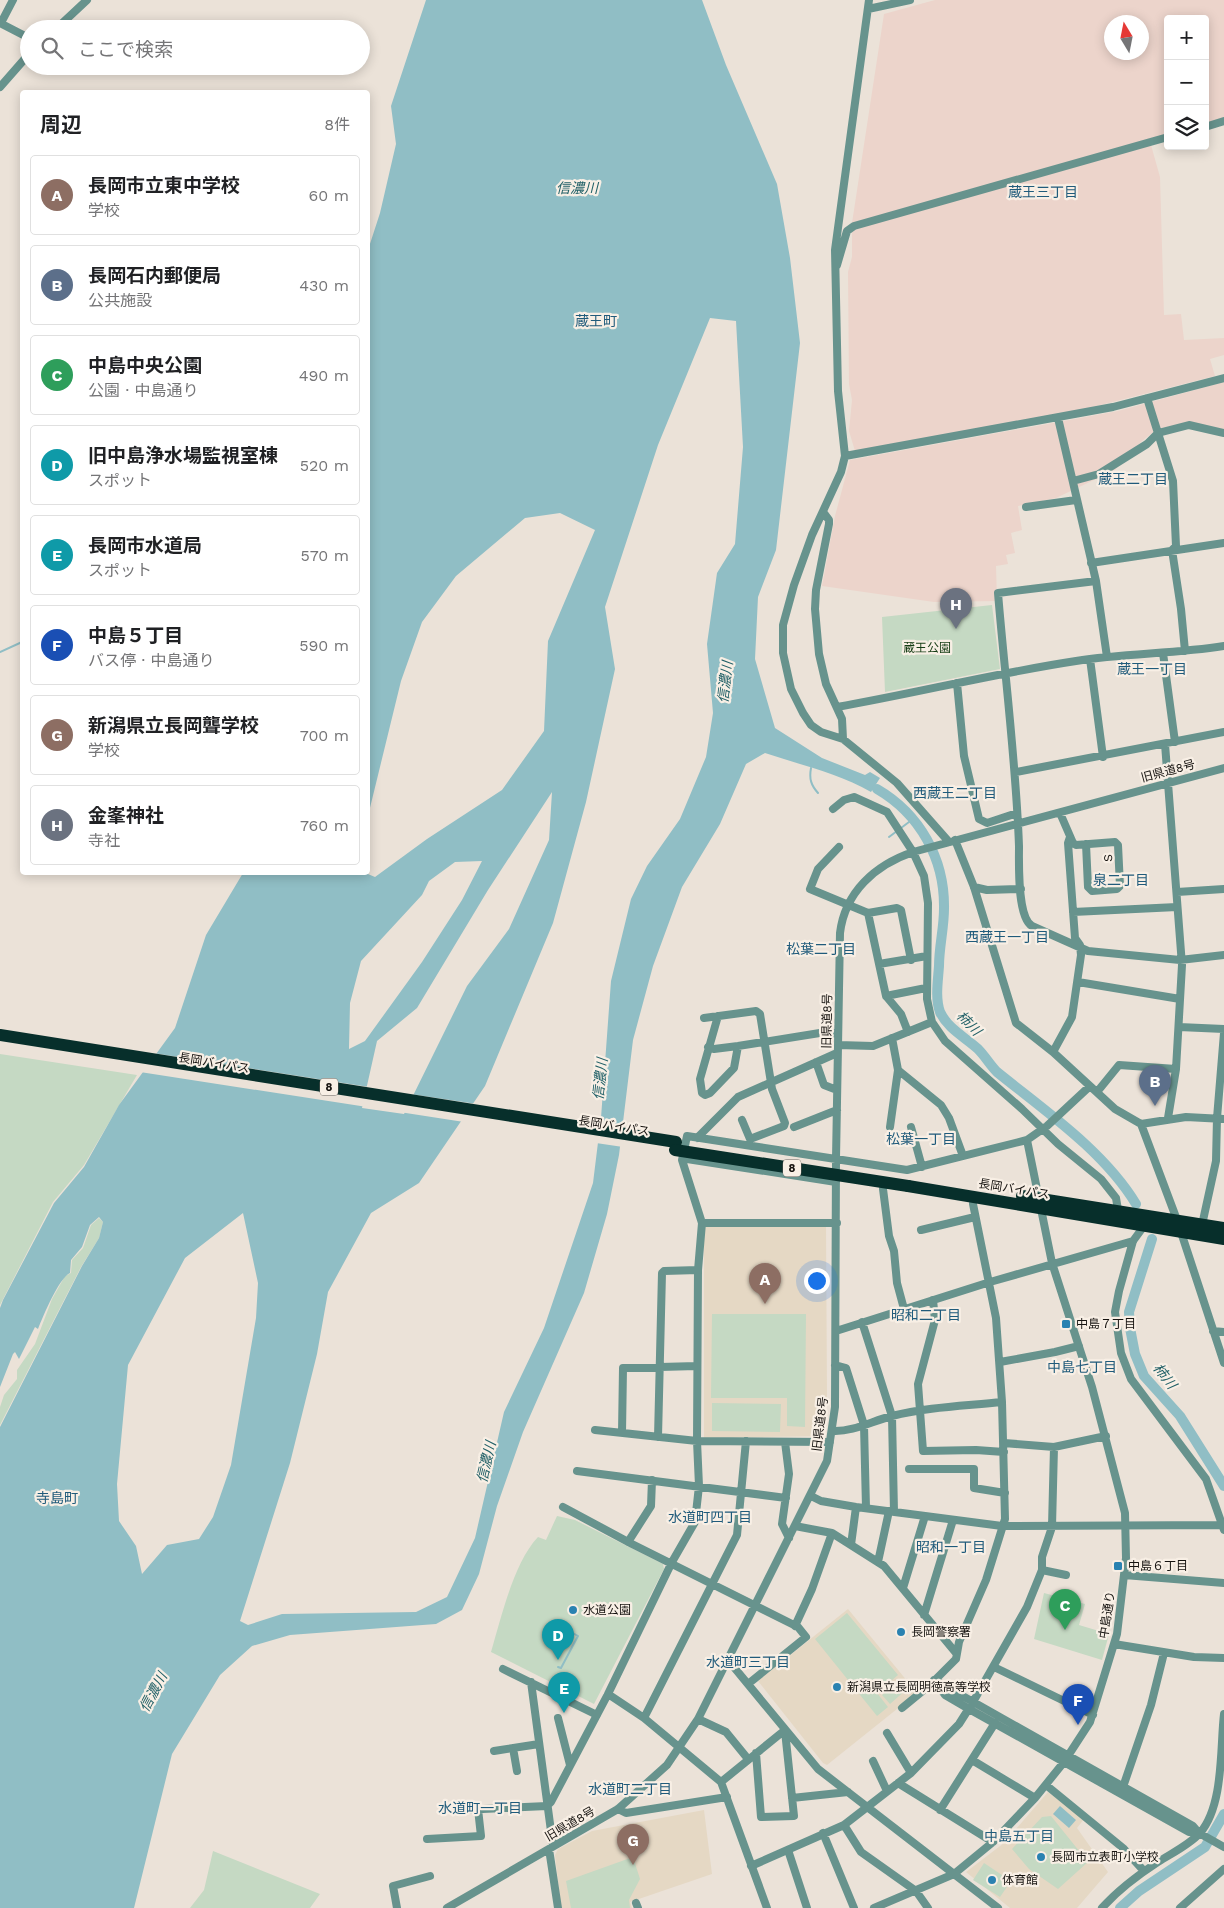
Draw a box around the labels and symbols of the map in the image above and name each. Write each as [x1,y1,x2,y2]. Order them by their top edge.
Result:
north arrow [1104,15,1149,60]
water label: 信濃川 [556,180,600,196]
district label: 蔵王三丁目 [1008,184,1078,200]
district label: 蔵王町 [575,313,617,329]
district label: 蔵王二丁目 [1098,471,1168,487]
pin: H [940,588,972,629]
park label: 蔵王公園 [903,641,951,655]
water label: 信濃川 [715,658,736,704]
district label: 蔵王一丁目 [1117,661,1187,677]
street label: 旧県道8号 [1139,757,1197,785]
district label: 西蔵王二丁目 [913,785,997,801]
street label: S [1101,854,1115,862]
district label: 泉二丁目 [1093,872,1149,888]
district label: 西蔵王一丁目 [965,929,1049,945]
district label: 松葉二丁目 [786,941,856,957]
street label: 旧県道8号 [820,993,834,1049]
water label: 柿川 [954,1007,986,1040]
street label: 長岡バイパス [177,1050,251,1076]
water label: 信濃川 [590,1055,610,1101]
pin: B [1139,1065,1171,1106]
road number: 8 [320,1078,338,1096]
street label: 長岡バイパス [577,1113,651,1139]
district label: 松葉一丁目 [886,1131,956,1147]
road number: 8 [783,1160,801,1176]
street label: 長岡バイパス [977,1176,1051,1202]
pin: A [749,1263,781,1304]
your location [804,1268,830,1294]
district label: 昭和二丁目 [891,1307,961,1323]
place label: 中島７丁目 [1076,1317,1136,1331]
marker: 中島７丁目 [1060,1318,1072,1330]
district label: 中島七丁目 [1047,1359,1117,1375]
water label: 柿川 [1150,1360,1181,1394]
street label: 旧県道8号 [810,1396,830,1452]
water label: 信濃川 [473,1438,499,1484]
district label: 寺島町 [36,1490,78,1506]
district label: 水道町四丁目 [668,1509,752,1525]
district label: 昭和一丁目 [916,1539,986,1555]
place label: 中島６丁目 [1128,1559,1188,1573]
marker: 中島６丁目 [1112,1560,1124,1572]
pin: C [1049,1589,1081,1630]
street label: 中島通り [1096,1590,1118,1640]
place label: 水道公園 [583,1603,631,1617]
marker: 水道公園 [567,1604,579,1616]
pin: D [542,1619,574,1660]
place label: 長岡警察署 [911,1625,971,1639]
marker: 長岡警察署 [895,1626,907,1638]
district label: 水道町三丁目 [706,1654,790,1670]
water label: 信濃川 [136,1668,171,1714]
pin: E [548,1672,580,1713]
place label: 新潟県立長岡明徳高等学校 [847,1680,991,1694]
marker: 新潟県立長岡明徳高等学校 [831,1681,843,1693]
pin: F [1062,1684,1094,1725]
district label: 水道町二丁目 [588,1781,672,1797]
district label: 水道町一丁目 [438,1800,522,1816]
street label: 旧県道8号 [543,1804,597,1844]
pin: G [617,1824,649,1865]
district label: 中島五丁目 [984,1828,1054,1844]
place label: 長岡市立表町小学校 [1051,1850,1159,1864]
marker: 長岡市立表町小学校 [1035,1851,1047,1863]
place label: 体育館 [1002,1873,1038,1887]
marker: 体育館 [986,1874,998,1886]

